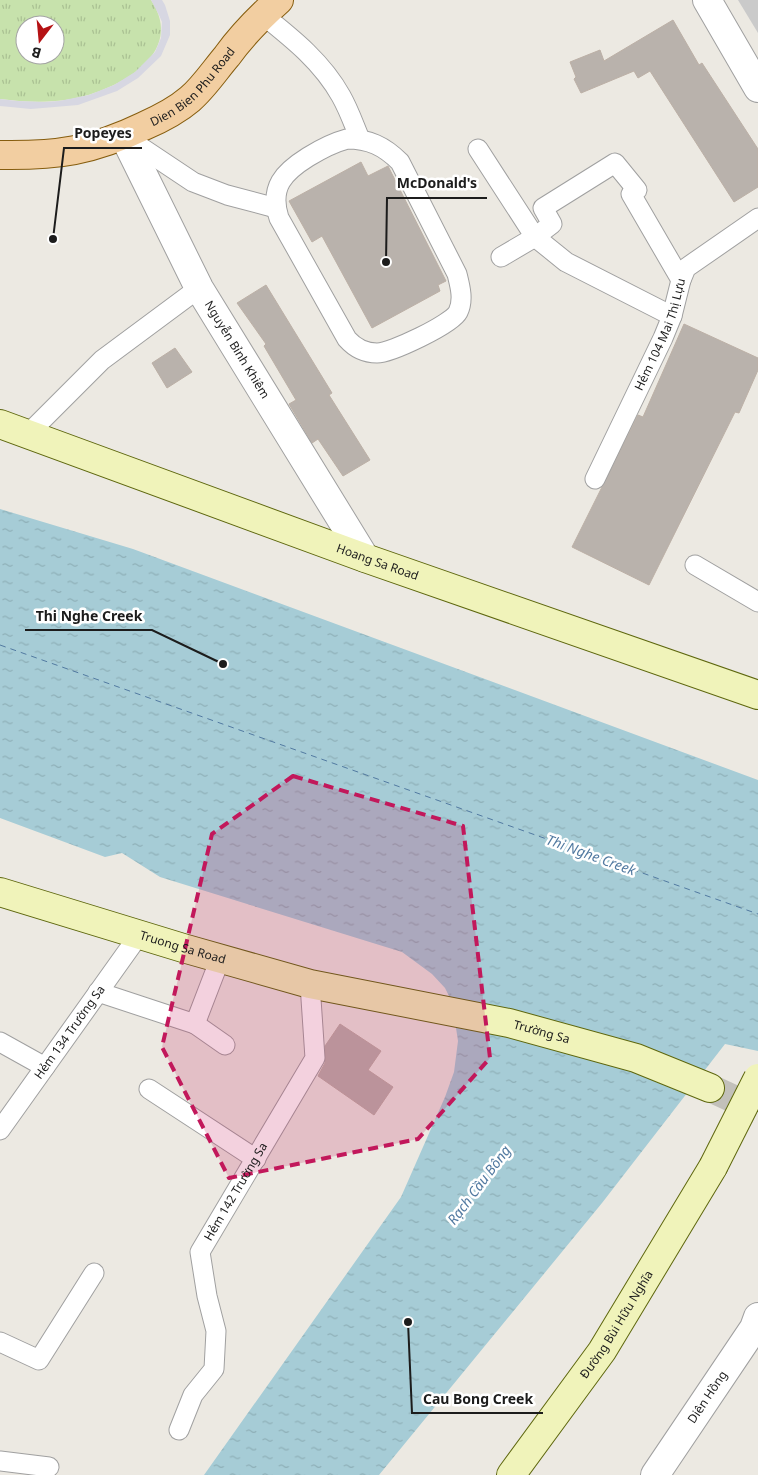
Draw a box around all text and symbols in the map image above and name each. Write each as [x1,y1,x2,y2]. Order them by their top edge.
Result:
north arrow [15,15,65,65]
text: B [29,43,43,63]
street label: Dien Bien Phu Road [147,43,239,130]
callout: Popeyes [64,119,142,148]
text: Popeyes [74,123,132,142]
callout: McDonald's [387,169,487,198]
text: McDonald's [397,173,477,192]
street label: Hẻm 104 Mai Thị Lựu [630,276,689,393]
street label: Nguyễn Bỉnh Khiêm [201,297,274,402]
street label: Hoang Sa Road [334,539,421,584]
callout: Thi Nghe Creek [25,601,152,630]
text: Thi Nghe Creek [36,606,143,625]
water label: Thi Nghe Creek [544,830,639,880]
street label: Truong Sa Road [138,926,228,968]
street label: Hẻm 134 Trường Sa [30,982,109,1082]
street label: Trường Sa [512,1016,572,1047]
street label: Hẻm 142 Trường Sa [200,1139,271,1244]
water label: Rạch Cầu Bông [443,1141,515,1228]
street label: Đường Bùi Hữu Nghĩa [576,1267,657,1382]
street label: Diên Hồng [683,1367,731,1426]
callout: Cau Bong Creek [412,1384,543,1413]
text: Cau Bong Creek [423,1389,533,1408]

